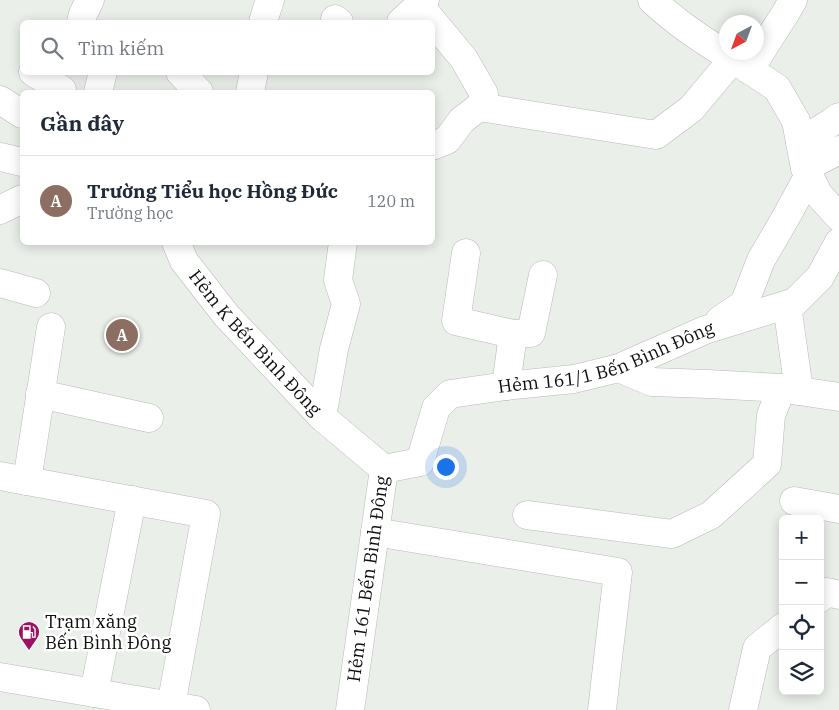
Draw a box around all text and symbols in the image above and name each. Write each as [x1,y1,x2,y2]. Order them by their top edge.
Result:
north arrow [719,15,764,60]
search box [20,20,435,75]
icon: search [38,34,66,62]
text: Tìm kiếm [78,36,164,60]
text: Gần đây [40,109,124,137]
text: Trường Tiểu học Hồng Đức [87,179,338,203]
text: A [50,191,62,211]
text: 120 m [367,191,415,211]
text: Trường học [87,203,174,223]
street label: Hẻm K Bến Bình Đông [184,265,327,420]
pin: A [106,316,138,354]
street label: Hẻm 161/1 Bến Bình Đông [496,316,717,398]
your location [433,454,459,480]
street label: Hẻm 161 Bến Bình Đông [342,474,393,683]
map controls [779,515,824,695]
button: + [779,515,824,560]
button: − [779,560,824,605]
button: locate [779,605,824,650]
place label: Trạm xăng Bến Bình Đông [45,610,171,654]
fuel station icon: Trạm xăng Bến Bình Đông [17,620,41,651]
button: layers [779,650,824,695]

